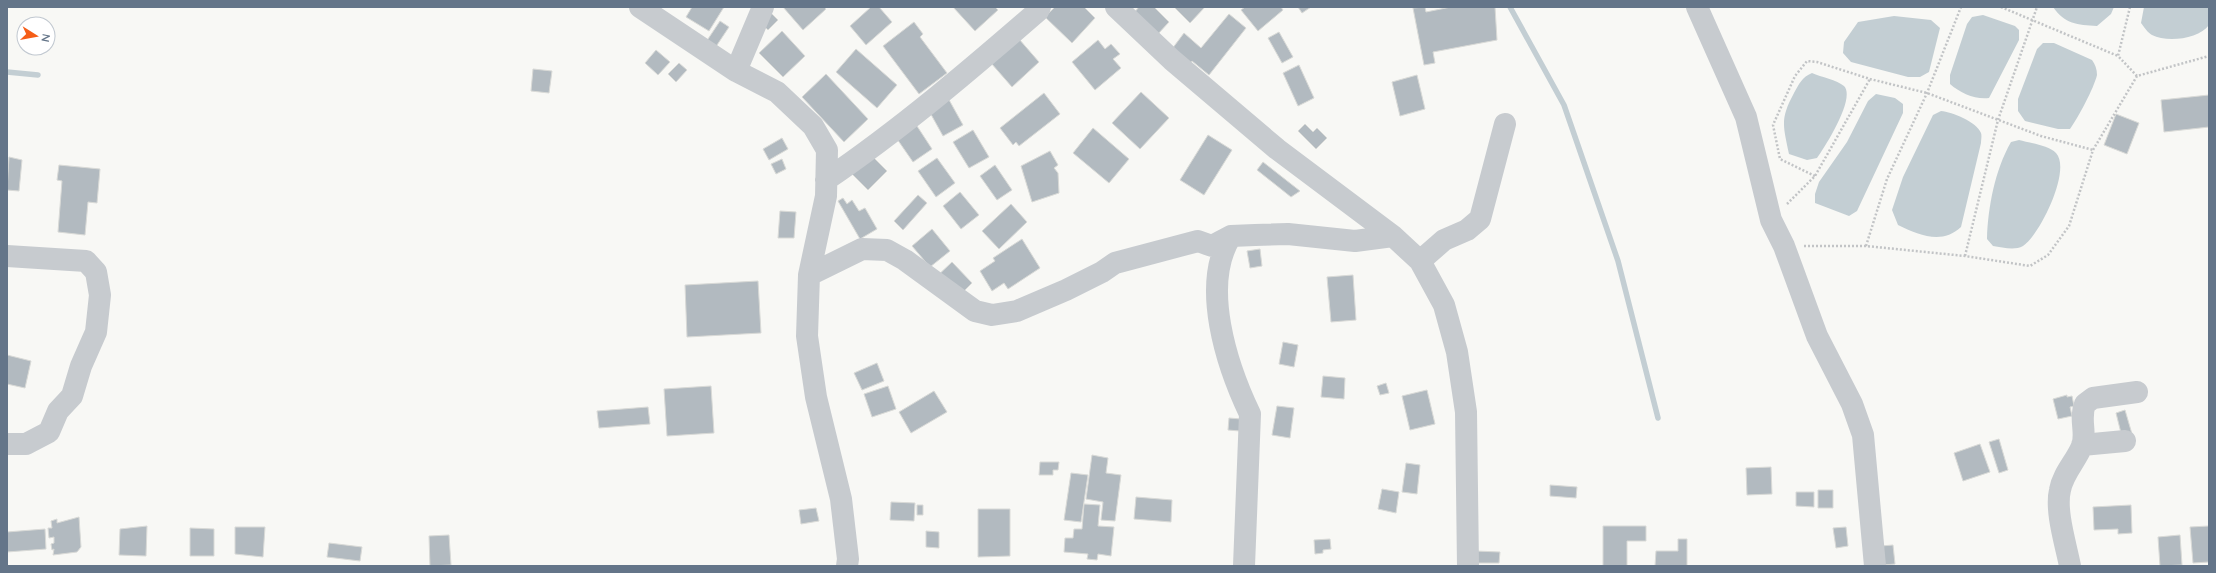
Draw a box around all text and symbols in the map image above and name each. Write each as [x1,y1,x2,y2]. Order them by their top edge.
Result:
north arrow [16,16,56,56]
text: N [38,33,53,43]

